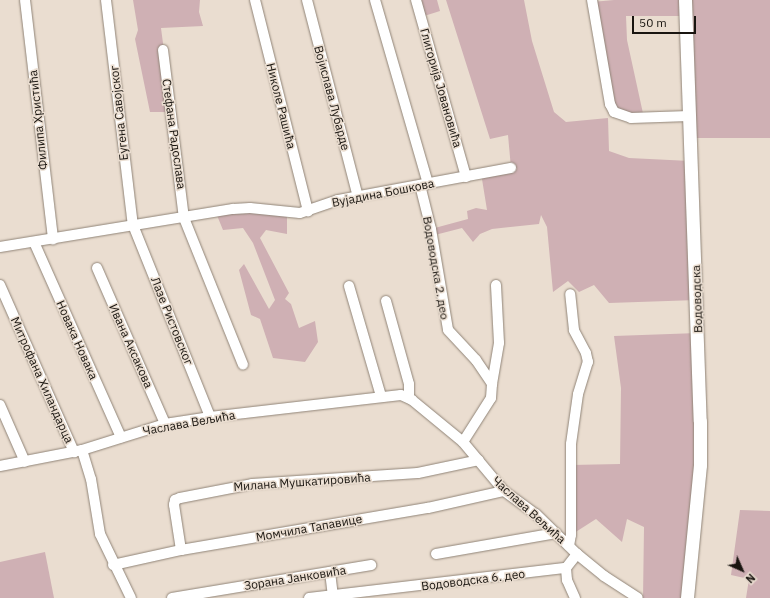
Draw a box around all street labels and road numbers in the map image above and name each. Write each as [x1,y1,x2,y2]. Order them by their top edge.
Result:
street label: Глигорија Јовановића [417,27,465,149]
street label: Војислава Лубарде [311,44,353,152]
street label: Николе Рашића [263,61,299,151]
street label: Еугена Савојског [107,65,131,161]
street label: Филипа Христића [26,69,50,171]
street label: Стефана Радослава [159,78,189,190]
street label: Вујадина Бошкова [331,176,435,210]
street label: Водоводска 2. део [420,215,452,321]
street label: Водоводска [689,265,705,333]
street label: Лазе Ристовског [148,275,196,367]
street label: Новака Новака [53,298,101,382]
street label: Ивана Аксакова [106,302,156,390]
street label: Митрофана Хиландарца [8,315,76,445]
street label: Часлава Вељића [142,408,236,438]
street label: Милана Мушкатировића [233,470,371,494]
street label: Часлава Вељића [489,473,569,547]
street label: Момчила Тапавице [255,512,363,544]
street label: Зорана Јанковића [243,563,347,593]
street label: Водоводска 6. део [420,566,526,594]

